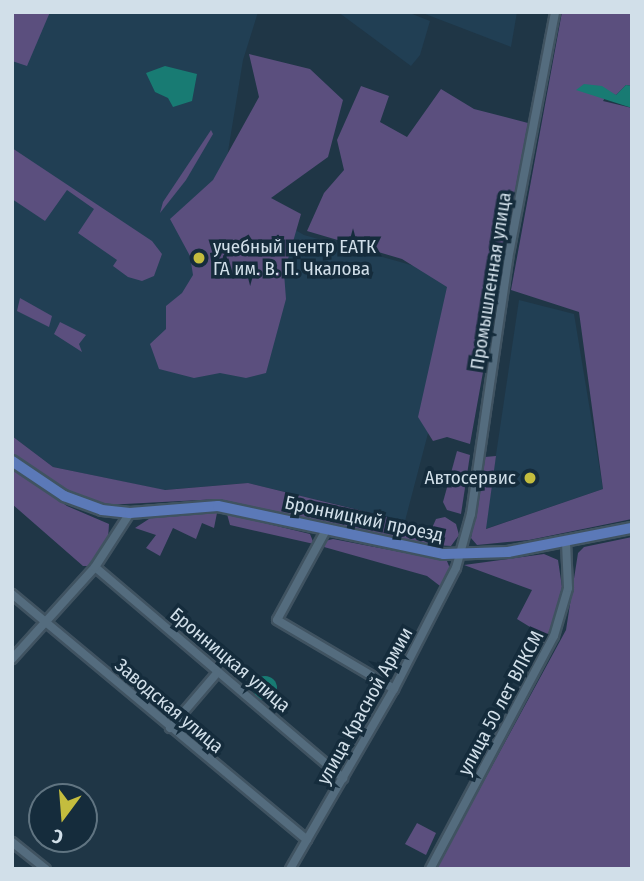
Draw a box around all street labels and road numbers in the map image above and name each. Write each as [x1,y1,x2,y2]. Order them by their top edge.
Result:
street label: Промышленная улица [466,191,516,371]
street label: Бронницкий проезд [283,491,445,547]
street label: Бронницкая улица [165,603,295,717]
street label: улица Красной Армии [312,623,418,789]
street label: улица 50 лет ВЛКСМ [453,627,549,779]
street label: Заводская улица [110,654,228,758]

